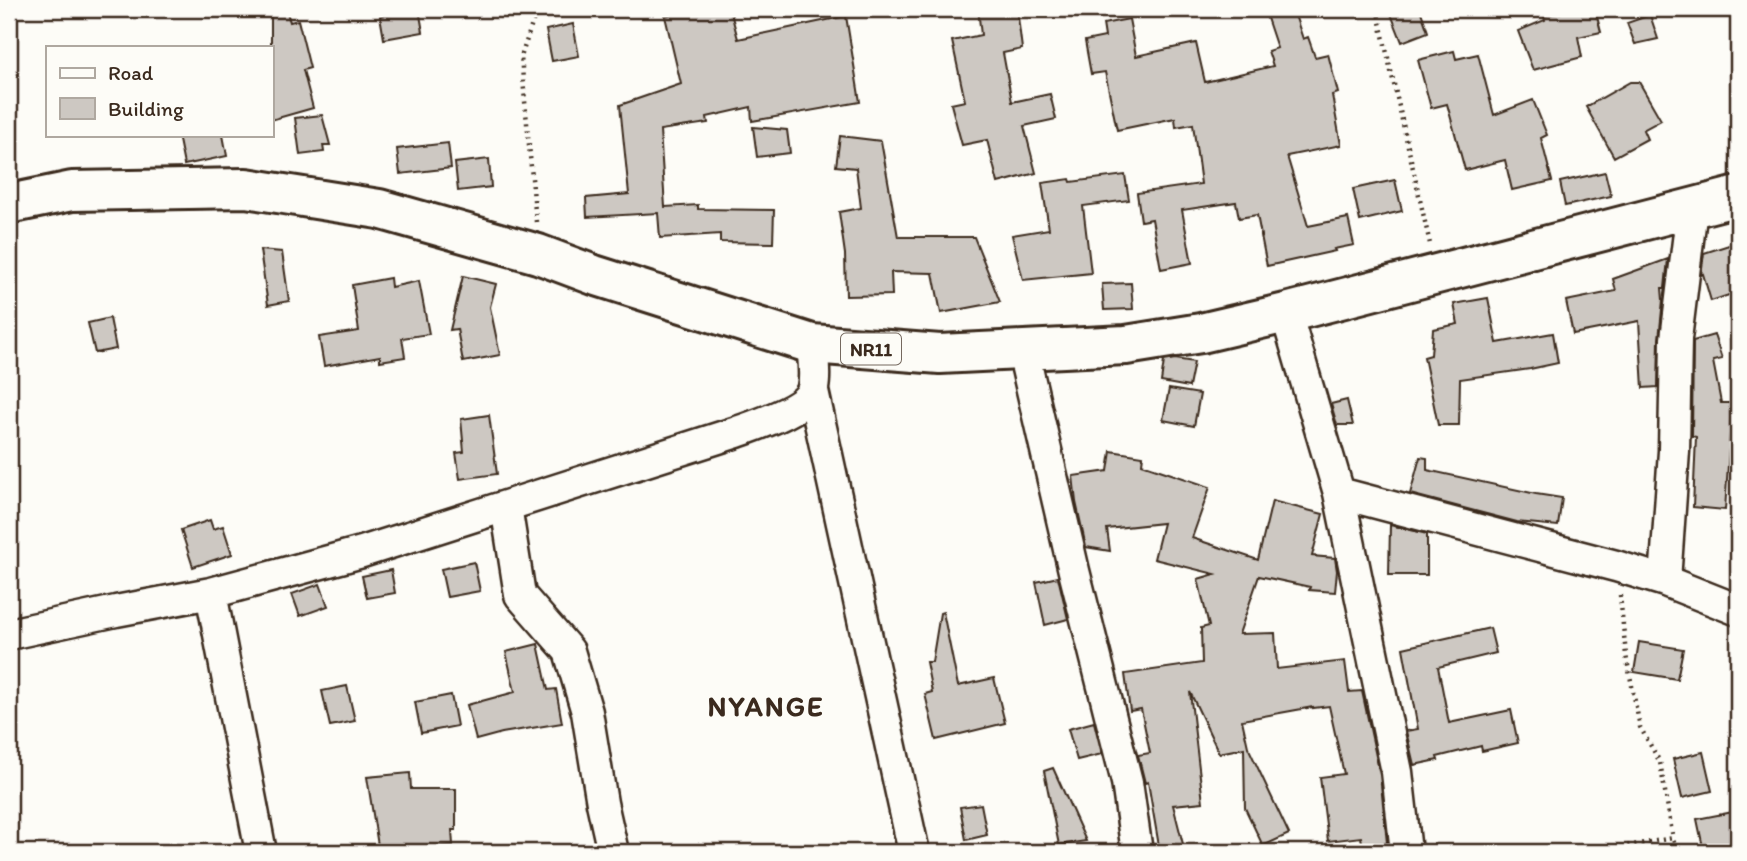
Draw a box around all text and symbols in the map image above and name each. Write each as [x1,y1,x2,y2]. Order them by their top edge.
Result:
legend [46,46,273,136]
text: Road [108,60,154,85]
text: Building [108,96,184,121]
road number: NR11 [841,334,901,364]
district label: NYANGE [708,689,824,723]

